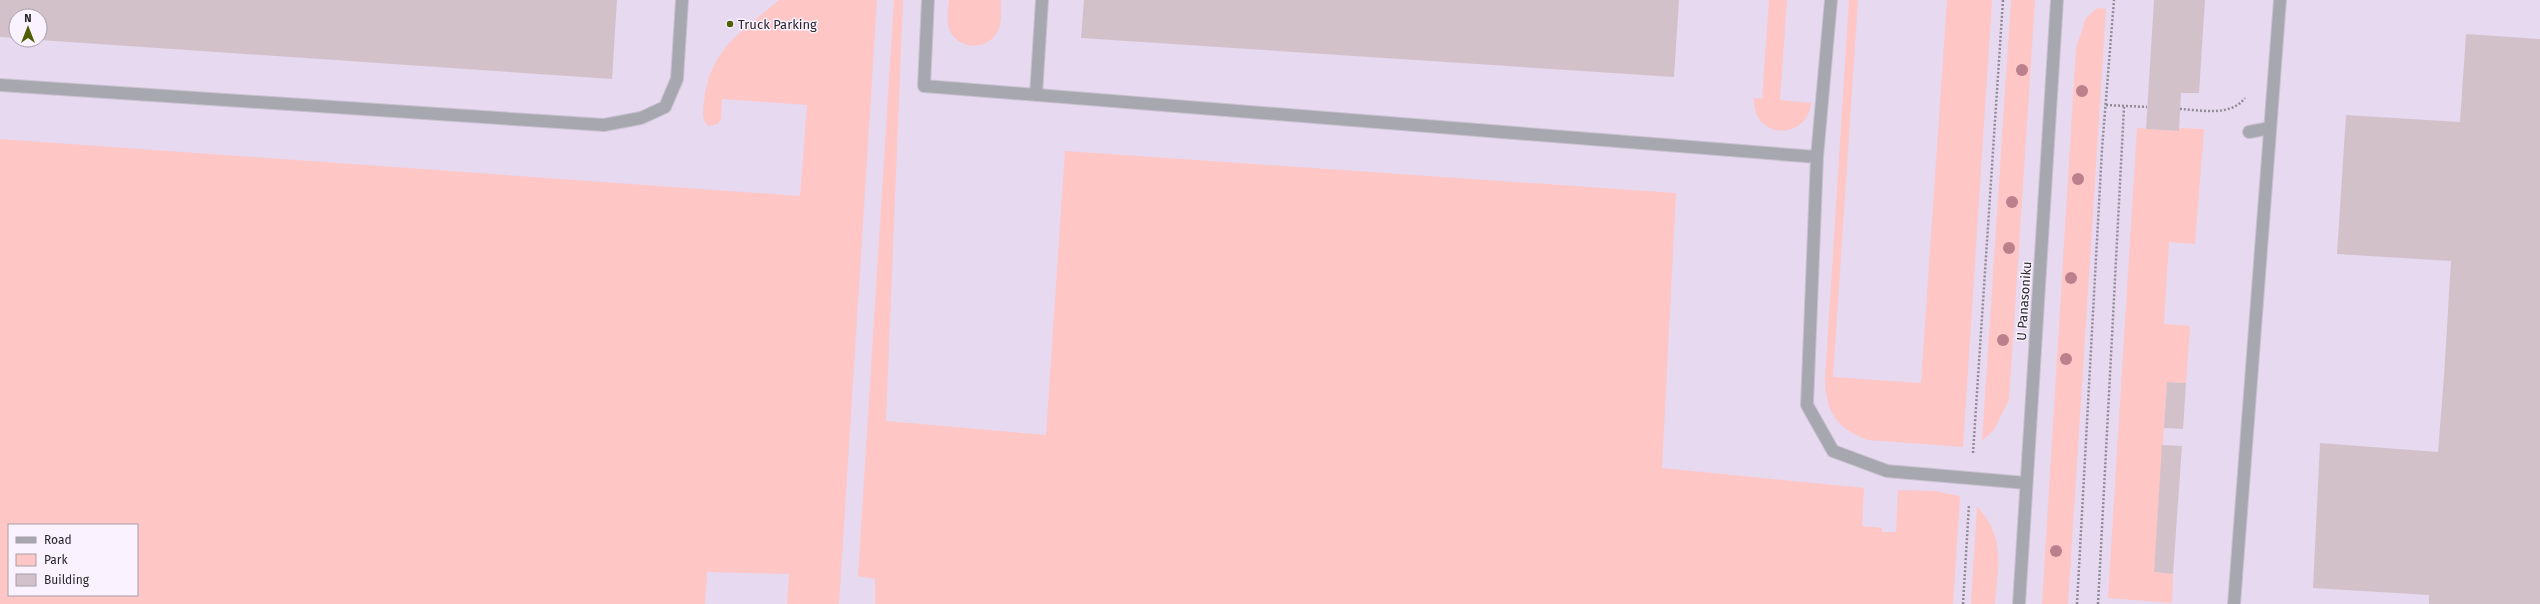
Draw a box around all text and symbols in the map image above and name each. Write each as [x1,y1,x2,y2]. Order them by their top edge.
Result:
north arrow [8,8,48,48]
text: N [24,12,32,25]
place label: Truck Parking [738,17,817,32]
marker: Truck Parking [725,19,735,29]
street label: U Panasoniku [2014,261,2034,341]
legend [8,524,138,596]
text: Road [44,533,72,547]
text: Park [44,553,68,567]
text: Building [44,573,90,587]

